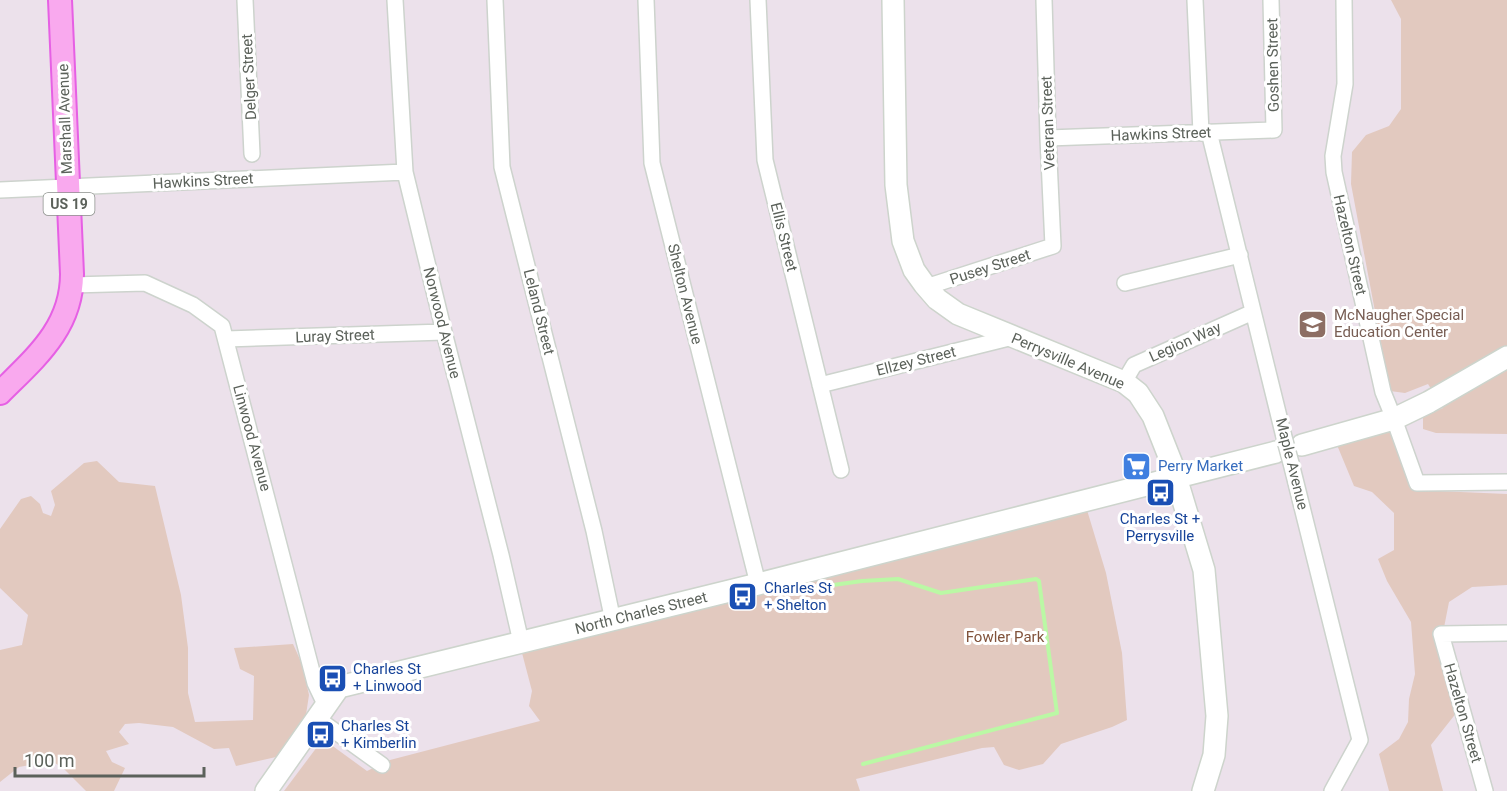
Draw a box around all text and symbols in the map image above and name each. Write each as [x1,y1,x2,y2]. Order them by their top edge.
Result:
street label: Goshen Street [1263,18,1283,112]
street label: Delger Street [238,33,260,121]
street label: Marshall Avenue [54,63,76,175]
street label: Veteran Street [1037,75,1059,171]
street label: Hawkins Street [1110,123,1212,145]
street label: Hawkins Street [152,169,254,193]
road number: US 19 [44,193,94,215]
street label: Hazelton Street [1330,193,1370,297]
street label: Ellis Street [767,201,801,273]
street label: Shelton Avenue [664,242,706,346]
street label: Pusey Street [947,245,1033,288]
street label: Norwood Avenue [419,265,465,381]
street label: Leland Street [520,267,558,357]
place label: McNaugher Special Education Center [1334,306,1464,341]
school or university icon: McNaugher Special Education Center [1297,308,1329,340]
street label: Legion Way [1146,318,1224,366]
street label: Luray Street [295,326,375,346]
street label: Perrysville Avenue [1009,329,1127,393]
street label: Ellzey Street [874,342,958,380]
street label: Linwood Avenue [229,383,275,493]
street label: Maple Avenue [1272,416,1312,512]
supermarket icon: Perry Market [1121,450,1153,482]
place label: Perry Market [1158,457,1243,475]
bus stop icon: Charles St + Perrysville [1144,476,1176,508]
place label: Charles St + Perrysville [1120,510,1200,545]
place label: Charles St + Shelton [764,579,832,614]
bus stop icon: Charles St + Shelton [727,581,759,613]
street label: North Charles Street [573,588,709,638]
park label: Fowler Park [966,628,1045,646]
place label: Charles St + Linwood [353,660,422,695]
street label: Hazelton Street [1440,661,1486,765]
bus stop icon: Charles St + Linwood [316,662,348,694]
place label: Charles St + Kimberlin [341,717,416,752]
bus stop icon: Charles St + Kimberlin [304,719,336,751]
scale bar [15,740,204,778]
text: 100 m [24,750,75,771]

